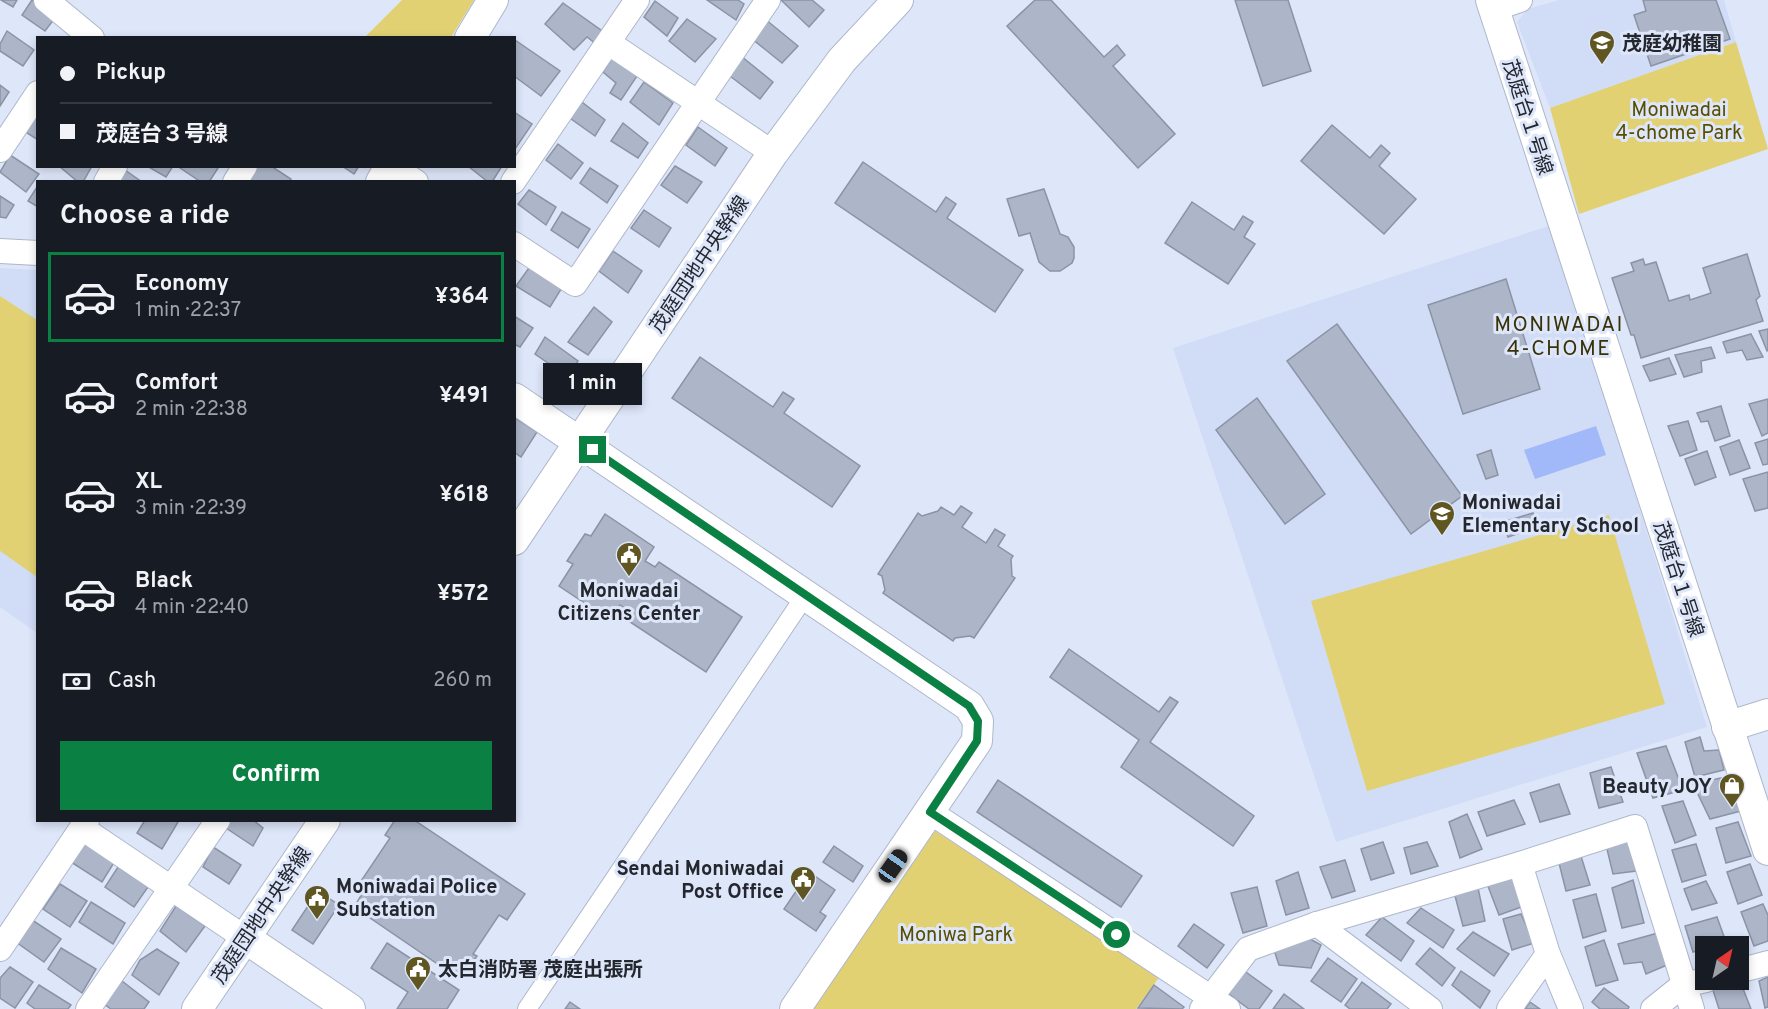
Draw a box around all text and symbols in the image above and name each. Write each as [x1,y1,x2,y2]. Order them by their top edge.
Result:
school or university icon: 茂庭幼稚園 [1587,28,1617,66]
place label: 茂庭幼稚園 [1622,32,1722,58]
street label: 茂庭台１号線 [1495,57,1557,179]
text: Pickup [96,60,166,87]
park label: Moniwadai 4-chome Park [1615,98,1743,147]
text: 茂庭台３号線 [96,122,228,149]
street label: 茂庭団地中央幹線 [645,192,756,339]
text: Choose a ride [60,199,230,233]
icon: car [63,270,117,324]
text: Economy [135,271,229,298]
text: ¥364 [435,284,489,311]
text: 1 min · 22:37 [135,298,241,324]
district label: MONIWADAI 4-CHOME [1494,312,1624,363]
callout: 1 min [544,363,642,405]
icon: car [63,369,117,423]
text: Comfort [135,370,218,397]
text: 1 min [568,371,617,397]
text: ¥491 [439,383,489,410]
text: 2 min · 22:38 [135,397,248,423]
route end [579,436,606,463]
icon: car [63,468,117,522]
text: XL [135,469,162,496]
text: ¥618 [439,482,489,509]
place label: Moniwadai Elementary School [1462,491,1639,540]
text: 3 min · 22:39 [135,496,247,522]
school or university icon: Moniwadai Elementary School [1427,499,1457,537]
street label: 茂庭台１号線 [1646,519,1708,641]
public building icon: Moniwadai Citizens Center [614,540,644,578]
icon: car [63,567,117,621]
text: Black [135,568,193,595]
place label: Moniwadai Citizens Center [558,579,701,628]
text: ¥572 [437,581,489,608]
text: 4 min · 22:40 [135,595,249,621]
icon: cash [60,665,93,698]
text: Cash [108,668,157,695]
text: 260 m [433,668,492,694]
button: Confirm [60,741,492,810]
shop icon: Beauty JOY [1717,771,1747,809]
place label: Beauty JOY [1602,775,1712,801]
street label: 茂庭団地中央幹線 [207,843,318,990]
car [875,846,911,886]
place label: Sendai Moniwadai Post Office [616,857,784,906]
public building icon: Sendai Moniwadai Post Office [788,864,818,902]
place label: Moniwadai Police Substation [336,875,497,924]
public building icon: Moniwadai Police Substation [302,883,332,921]
route start [1103,921,1130,948]
park label: Moniwa Park [899,923,1013,949]
north arrow [1695,936,1749,990]
map controls [1695,936,1749,990]
public building icon: 太白消防署 茂庭出張所 [403,954,433,992]
place label: 太白消防署 茂庭出張所 [438,958,643,984]

